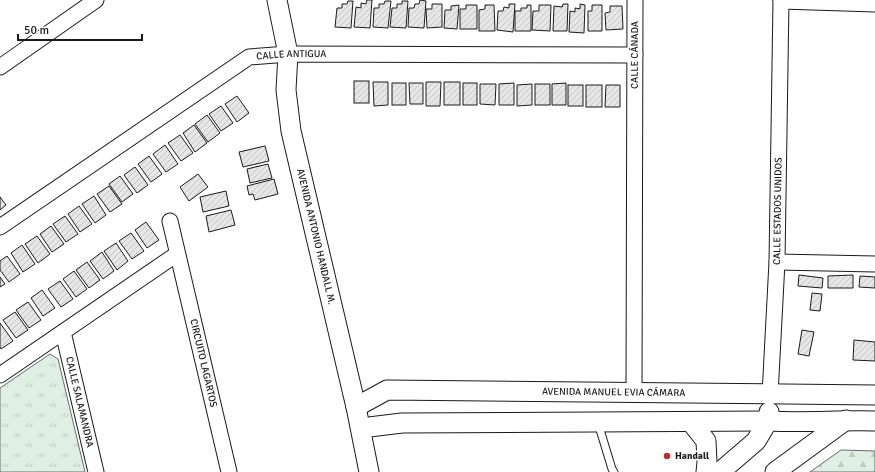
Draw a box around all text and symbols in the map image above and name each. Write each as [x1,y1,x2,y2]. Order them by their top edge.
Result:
scale bar [18,16,142,42]
street label: CALLE CÁNADA [628,21,641,89]
text: 50 m [24,23,49,38]
street label: CALLE ANTIGUA [256,48,326,62]
street label: CALLE ESTADOS UNIDOS [771,157,785,265]
street label: AVENIDA ANTONIO HANDALL M. [294,167,338,306]
street label: CIRCUITO LAGARTOS [187,318,220,409]
street label: CALLE SALAMANDRA [63,356,96,449]
street label: AVENIDA MANUEL EVIA CÁMARA [542,386,685,399]
place label: Handall [675,450,709,462]
marker: Handall [662,451,672,461]

